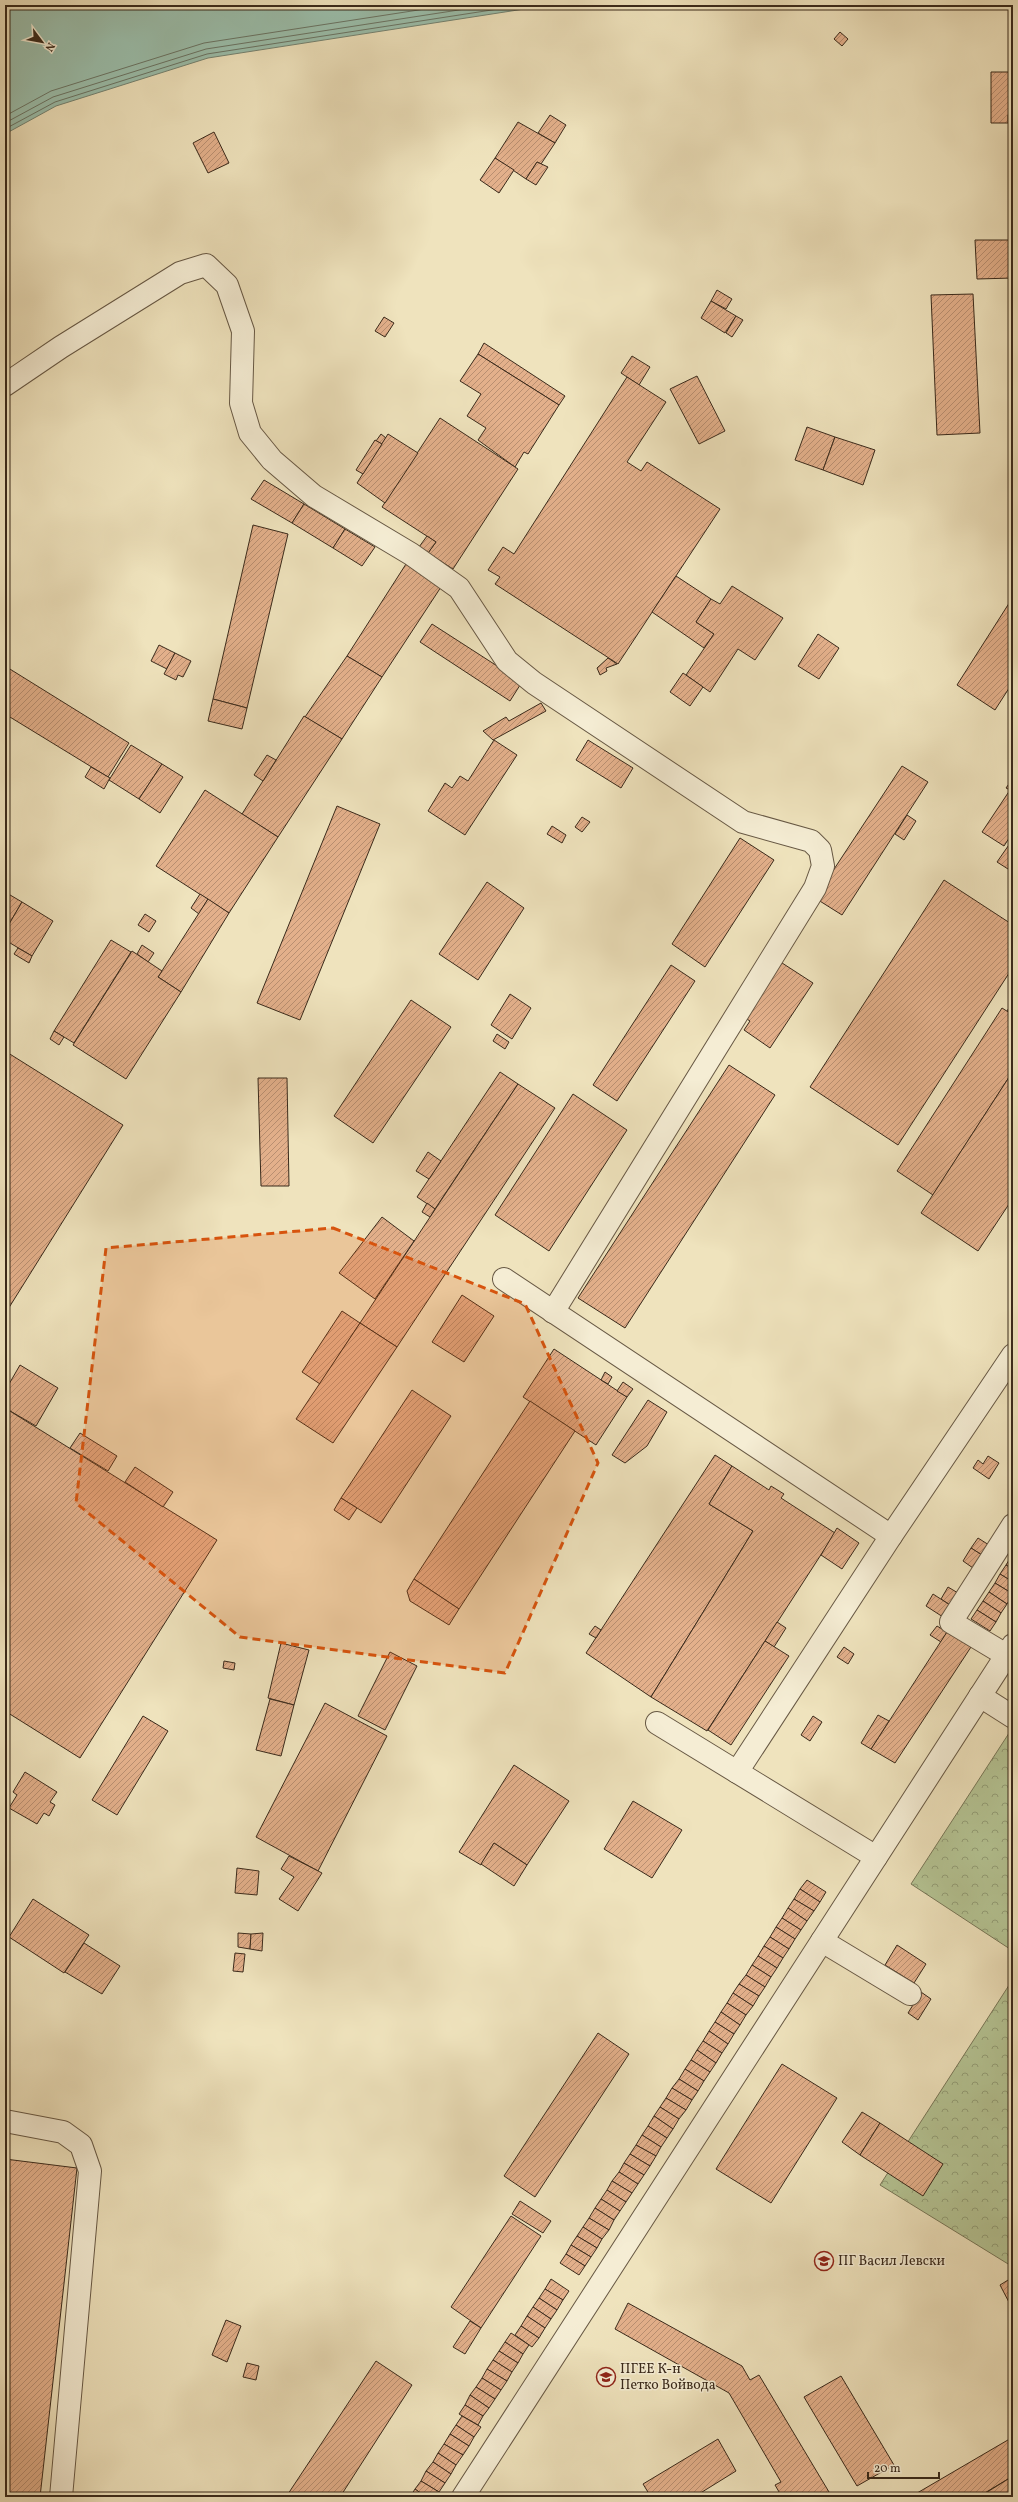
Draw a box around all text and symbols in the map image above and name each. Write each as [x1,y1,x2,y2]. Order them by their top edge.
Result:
north arrow [22,22,62,62]
text: N [41,39,58,54]
school or university icon: ПГ Васил Левски [813,2250,835,2272]
place label: ПГ Васил Левски [838,2252,945,2271]
place label: ПГЕЕ К-н Петко Войвода [620,2360,716,2395]
school or university icon: ПГЕЕ К-н Петко Войвода [595,2366,617,2388]
scale bar [868,2454,939,2480]
text: 20 m [874,2461,901,2477]

